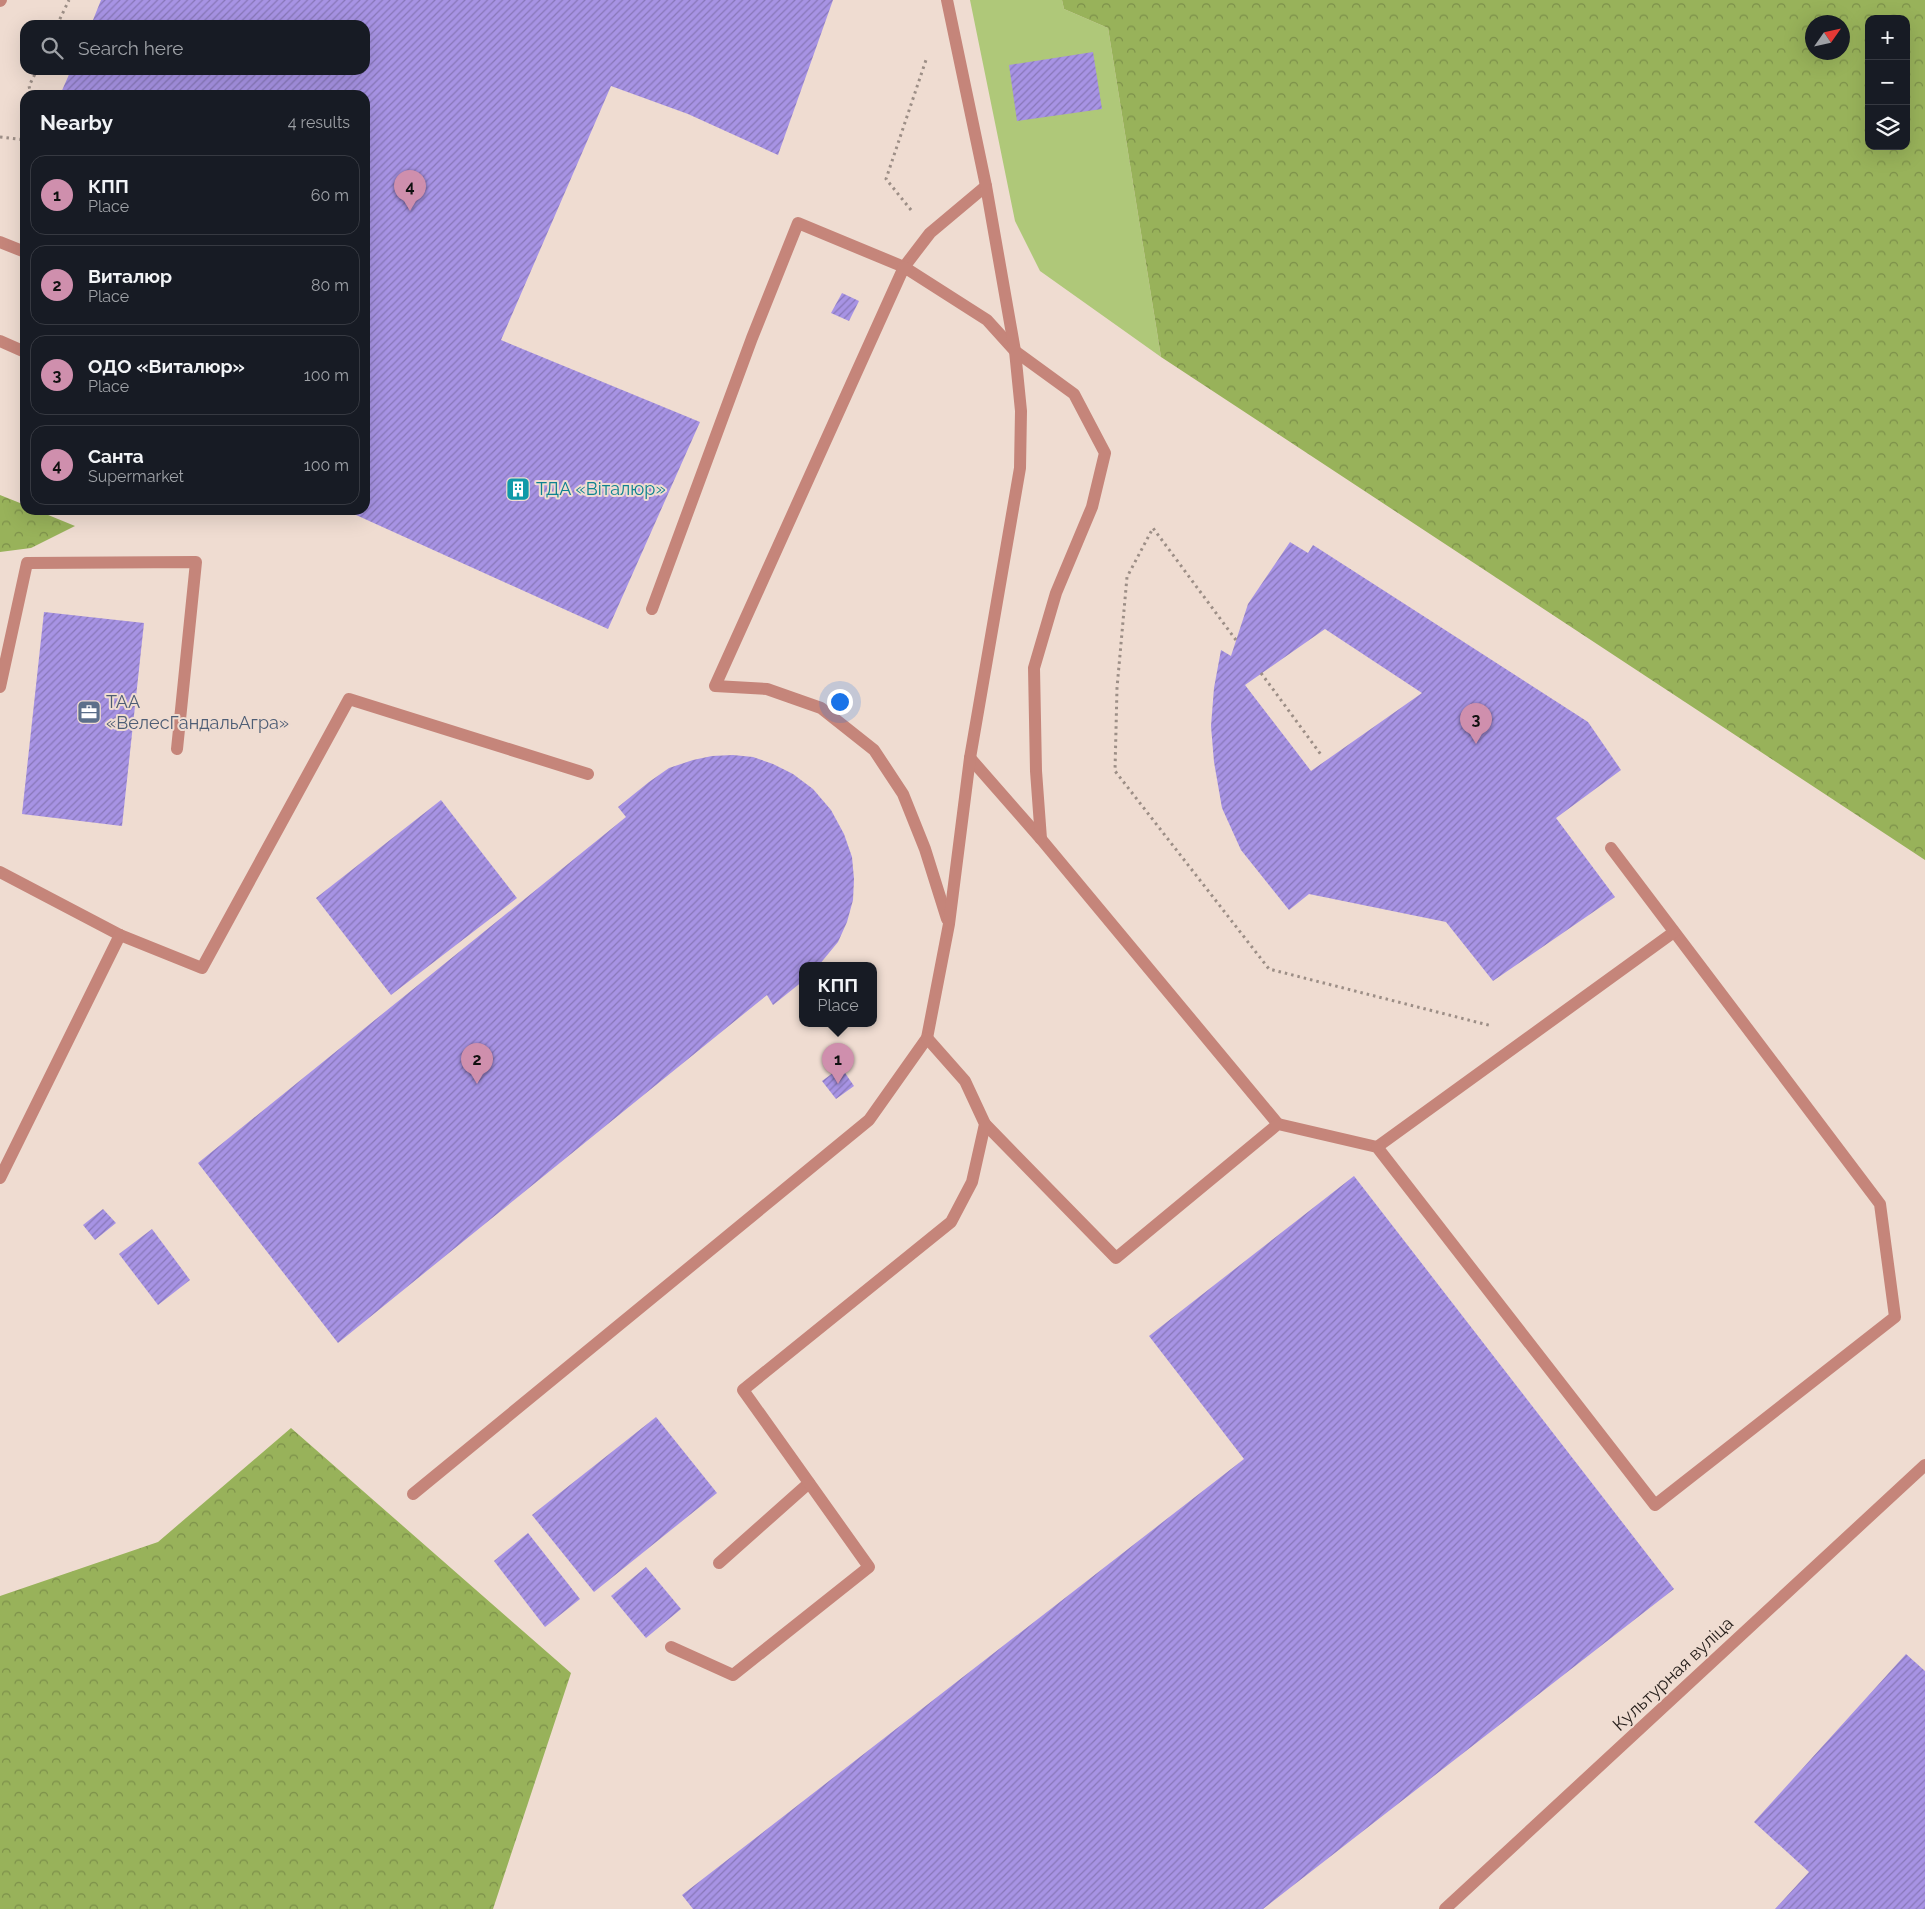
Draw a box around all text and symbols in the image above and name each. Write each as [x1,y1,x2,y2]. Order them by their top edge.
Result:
north arrow [1805,15,1850,60]
map controls [1865,15,1910,150]
button: + [1865,15,1910,60]
search box [20,20,370,75]
icon: search [38,34,66,62]
text: Search here [78,37,184,59]
button: − [1865,60,1910,105]
button: layers [1865,105,1910,150]
text: Nearby [40,110,113,135]
text: 4 results [288,113,350,132]
pin: 4 [394,170,426,211]
text: КПП [88,175,129,197]
text: 1 [53,186,61,205]
text: 60 m [311,186,349,205]
text: Place [88,197,129,216]
text: Виталюр [88,265,172,287]
text: 2 [52,276,62,295]
text: 80 m [311,276,349,295]
text: Place [88,287,129,306]
text: ОДО «Виталюр» [88,355,245,377]
text: 3 [53,366,61,385]
text: 100 m [304,366,349,385]
text: Place [88,377,129,396]
text: Санта [88,445,144,467]
text: 4 [52,456,62,475]
text: 100 m [304,456,349,475]
text: Supermarket [88,467,184,486]
building icon: ТДА «Віталюр» [505,476,531,502]
place label: ТДА «Віталюр» [536,478,666,499]
your location [827,689,853,715]
place label: ТАА «ВелесГандальАгра» [106,691,289,733]
office icon: ТАА «ВелесГандальАгра» [76,699,102,725]
pin: 3 [1460,703,1492,744]
popup [799,962,877,1027]
text: КПП [817,974,858,996]
text: Place [817,996,859,1015]
pin: 2 [461,1043,493,1084]
pin: 1 [822,1043,854,1084]
street label: Культурная вуліца [1608,1612,1737,1735]

